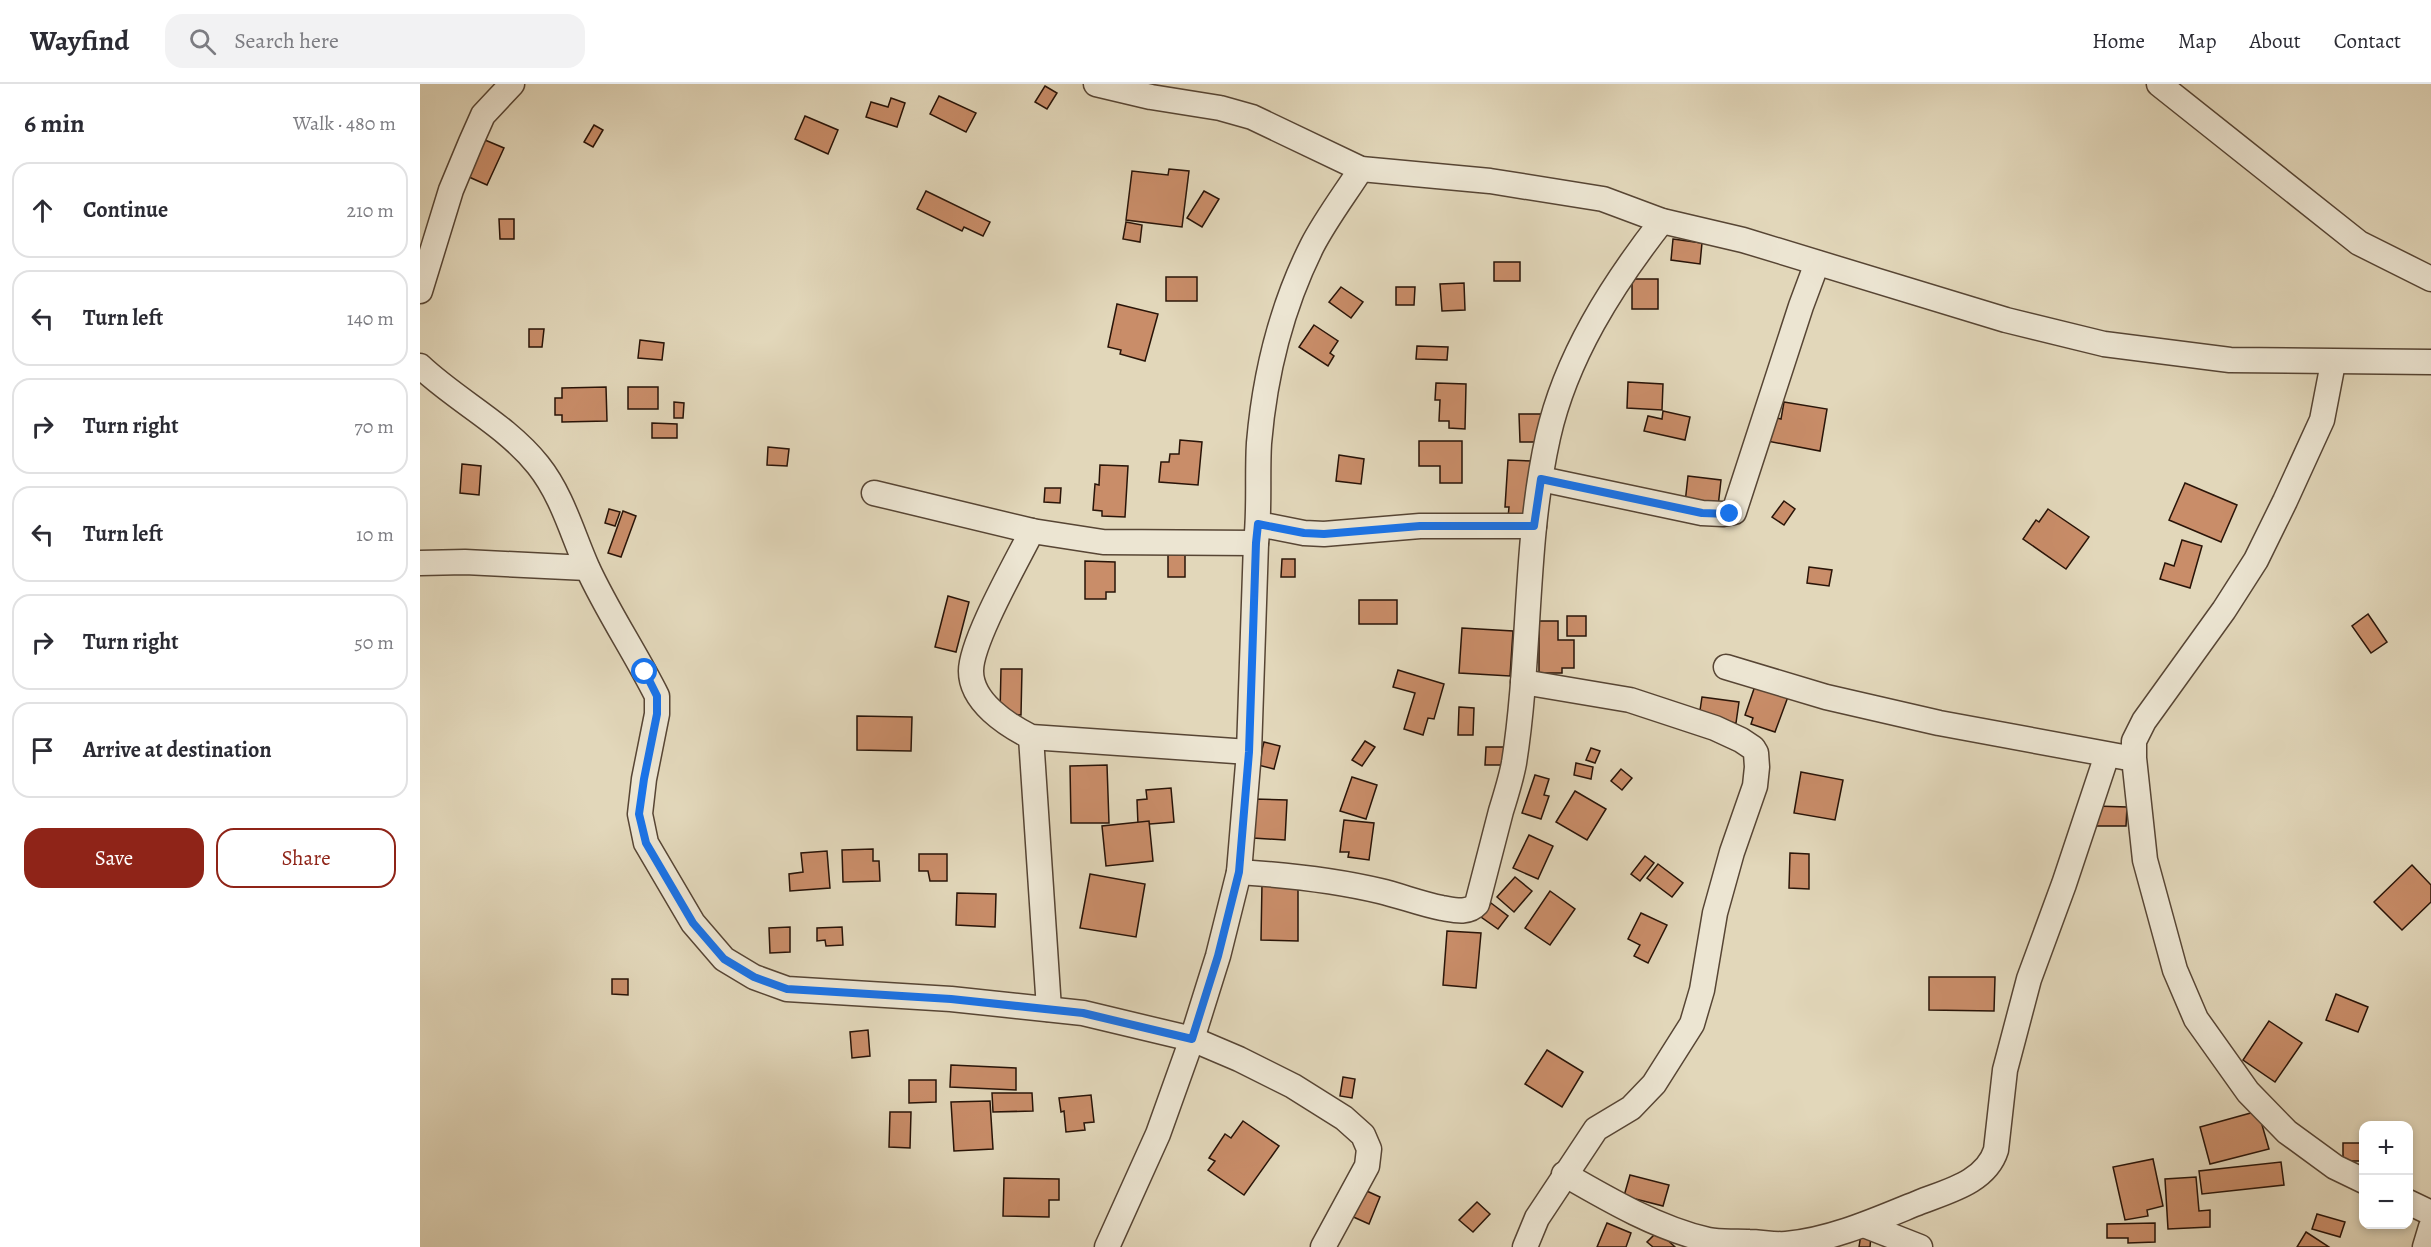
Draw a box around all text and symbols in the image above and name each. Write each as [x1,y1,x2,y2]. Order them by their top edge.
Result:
search box [165,14,585,68]
text: Wayfind [30,22,129,60]
icon: search [186,25,219,58]
text: Search here [234,26,339,56]
text: Home [2092,27,2145,55]
text: Map [2178,27,2216,55]
text: About [2249,27,2301,55]
text: Contact [2334,27,2401,55]
text: 6 min [24,106,85,141]
text: Walk · 480 m [293,110,396,137]
icon: ahead [26,194,59,227]
text: Continue [83,195,168,225]
text: 210 m [346,197,394,224]
icon: left [26,302,59,335]
text: Turn left [83,303,163,333]
text: 140 m [347,305,394,332]
icon: right [26,410,59,443]
text: Turn right [83,411,179,441]
text: 70 m [354,413,394,440]
route end [1716,500,1742,526]
icon: left [26,518,59,551]
text: Turn left [83,519,163,549]
text: 10 m [356,521,394,548]
icon: right [26,626,59,659]
text: Turn right [83,627,179,657]
text: 50 m [354,629,394,656]
route start [631,658,657,684]
icon: arrive [26,734,59,767]
text: Arrive at destination [83,735,272,765]
button: Save [24,828,204,888]
button: Share [216,828,396,888]
map controls [2359,1121,2413,1229]
button: + [2359,1121,2413,1175]
button: − [2359,1175,2413,1229]

